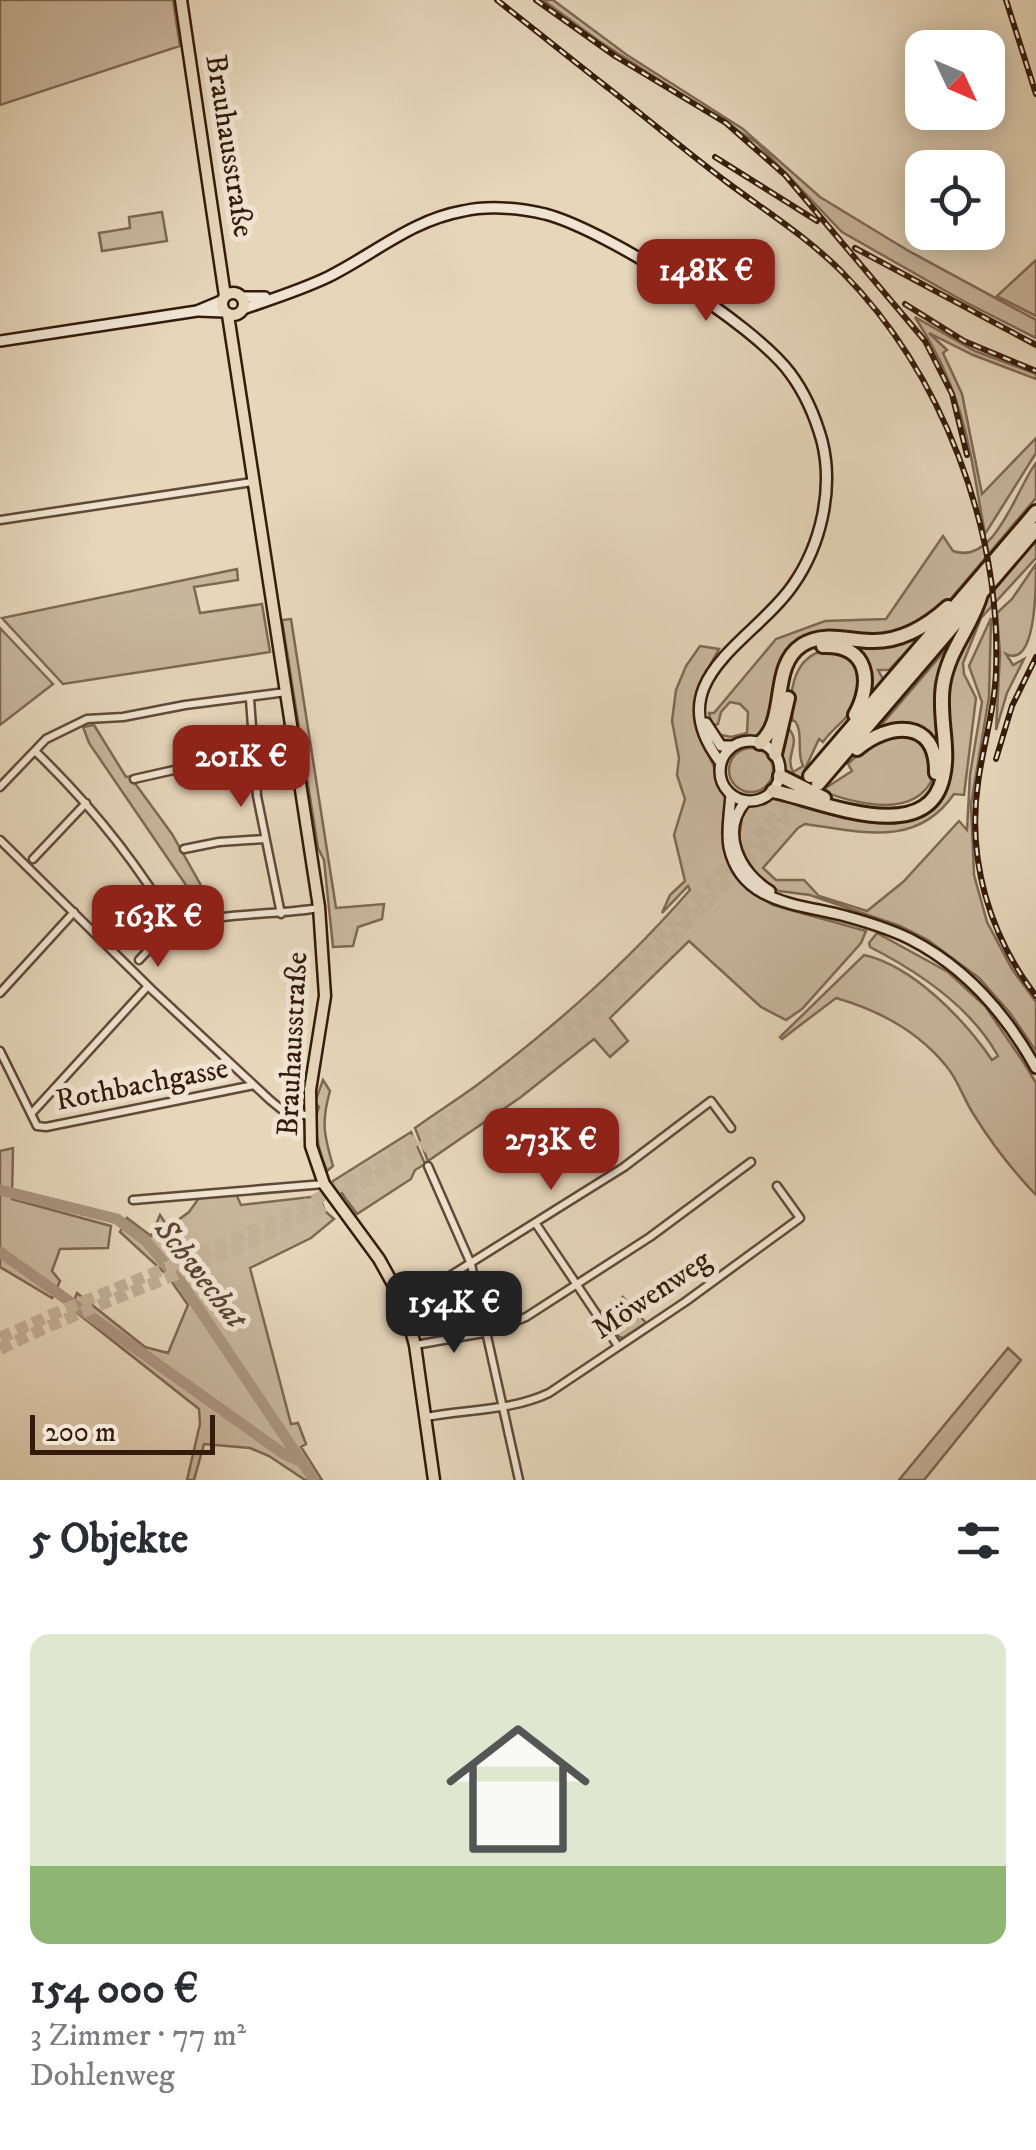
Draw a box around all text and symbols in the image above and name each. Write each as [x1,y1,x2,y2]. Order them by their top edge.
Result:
north arrow [905,30,1005,130]
map controls [905,30,1005,250]
street label: Brauhausstraße [196,52,262,240]
button: locate [905,150,1005,250]
pin: 148K € [625,239,787,324]
text: 148K € [659,251,753,291]
pin: 201K € [160,725,322,810]
text: 201K € [195,737,287,777]
pin: 163K € [77,885,239,970]
text: 163K € [114,897,202,937]
street label: Brauhausstraße [270,951,316,1137]
street label: Rothbachgasse [53,1050,231,1120]
pin: 273K € [470,1108,632,1193]
text: 273K € [505,1120,597,1160]
water label: Schwechat [144,1210,257,1339]
street label: Möwenweg [586,1242,719,1348]
pin: 154K € [373,1271,535,1356]
text: 154K € [408,1283,500,1323]
scale bar [30,1410,215,1454]
text: 200 m [45,1415,116,1450]
icon: filters [951,1513,1006,1568]
text: 5 Objekte [30,1514,188,1566]
icon: home [428,1699,608,1879]
text: 154 000 € [30,1964,198,2016]
text: 3 Zimmer · 77 m² [30,2016,246,2056]
text: Dohlenweg [30,2056,175,2096]

